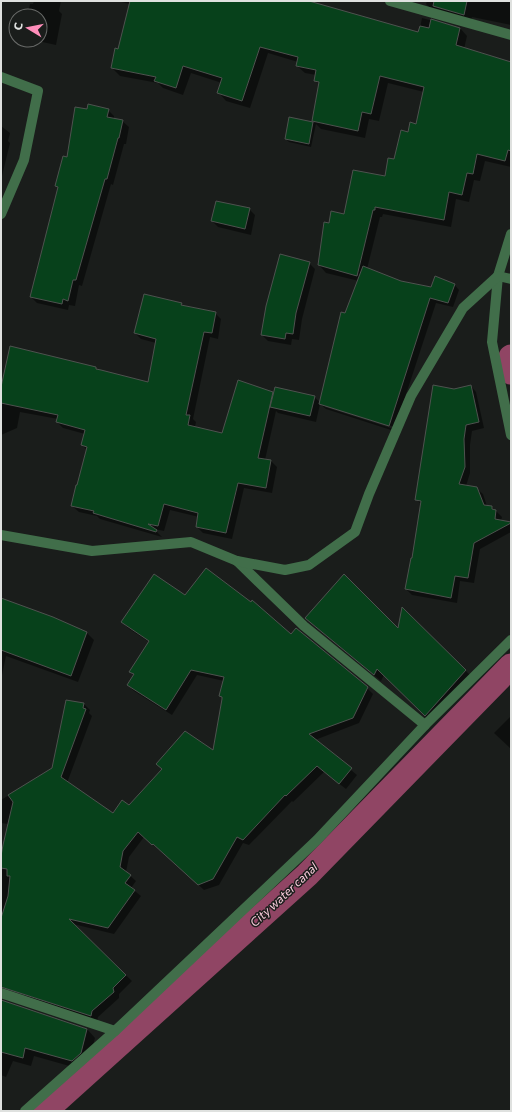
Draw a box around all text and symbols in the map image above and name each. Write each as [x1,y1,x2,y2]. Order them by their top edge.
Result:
north arrow [8,8,48,48]
text: С [11,21,25,31]
water label: City water canal [247,859,321,929]

